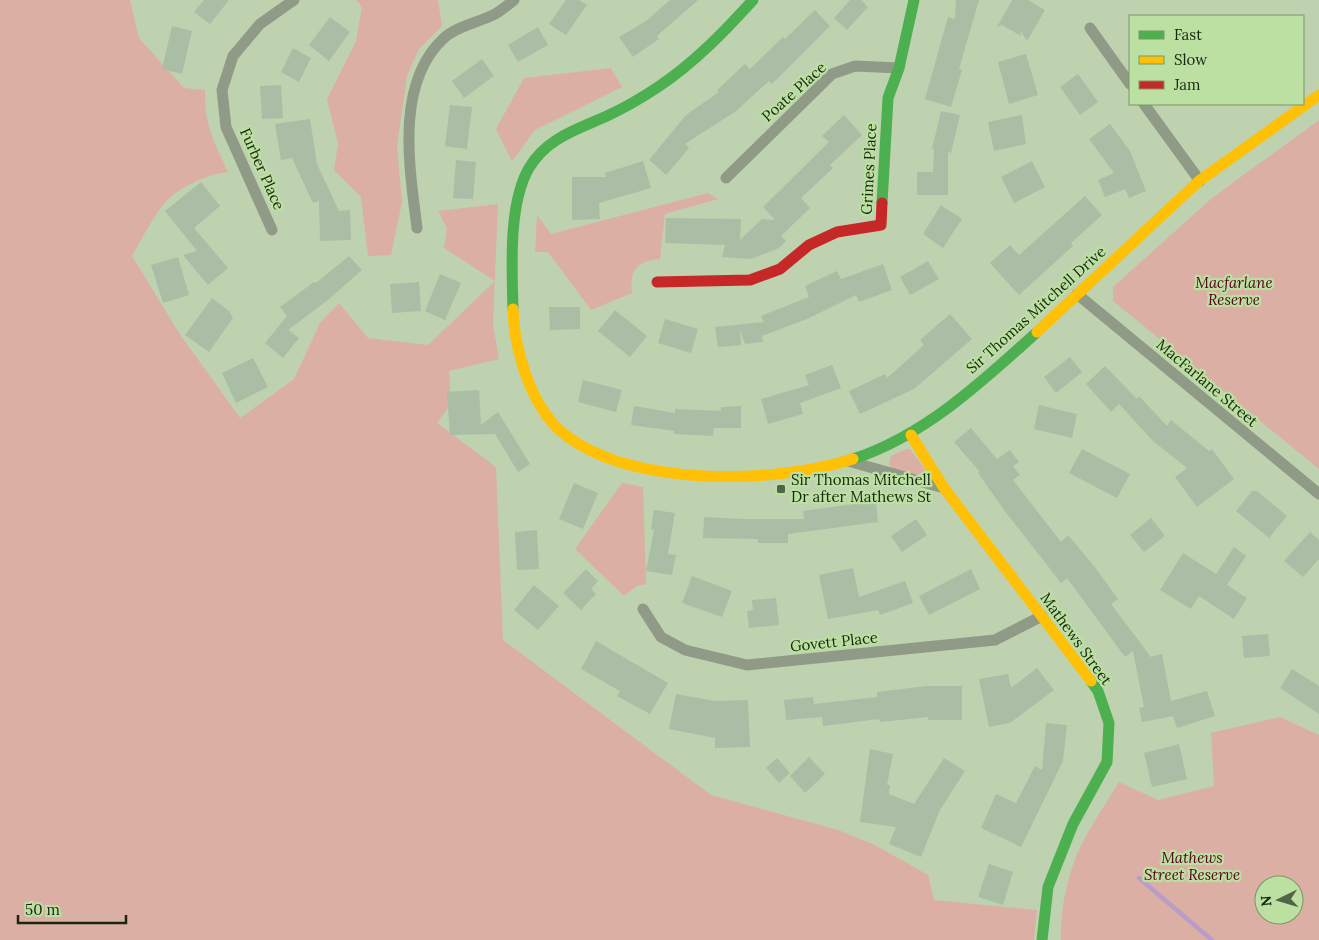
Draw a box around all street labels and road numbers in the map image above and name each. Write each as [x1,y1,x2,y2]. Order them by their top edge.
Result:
street label: Poate Place [758,58,830,125]
street label: Grimes Place [857,123,880,215]
street label: Furber Place [236,125,289,213]
street label: Sir Thomas Mitchell Drive [962,242,1109,377]
street label: MacFarlane Street [1153,335,1262,431]
street label: Mathews Street [1036,589,1116,689]
street label: Govett Place [789,627,879,656]

